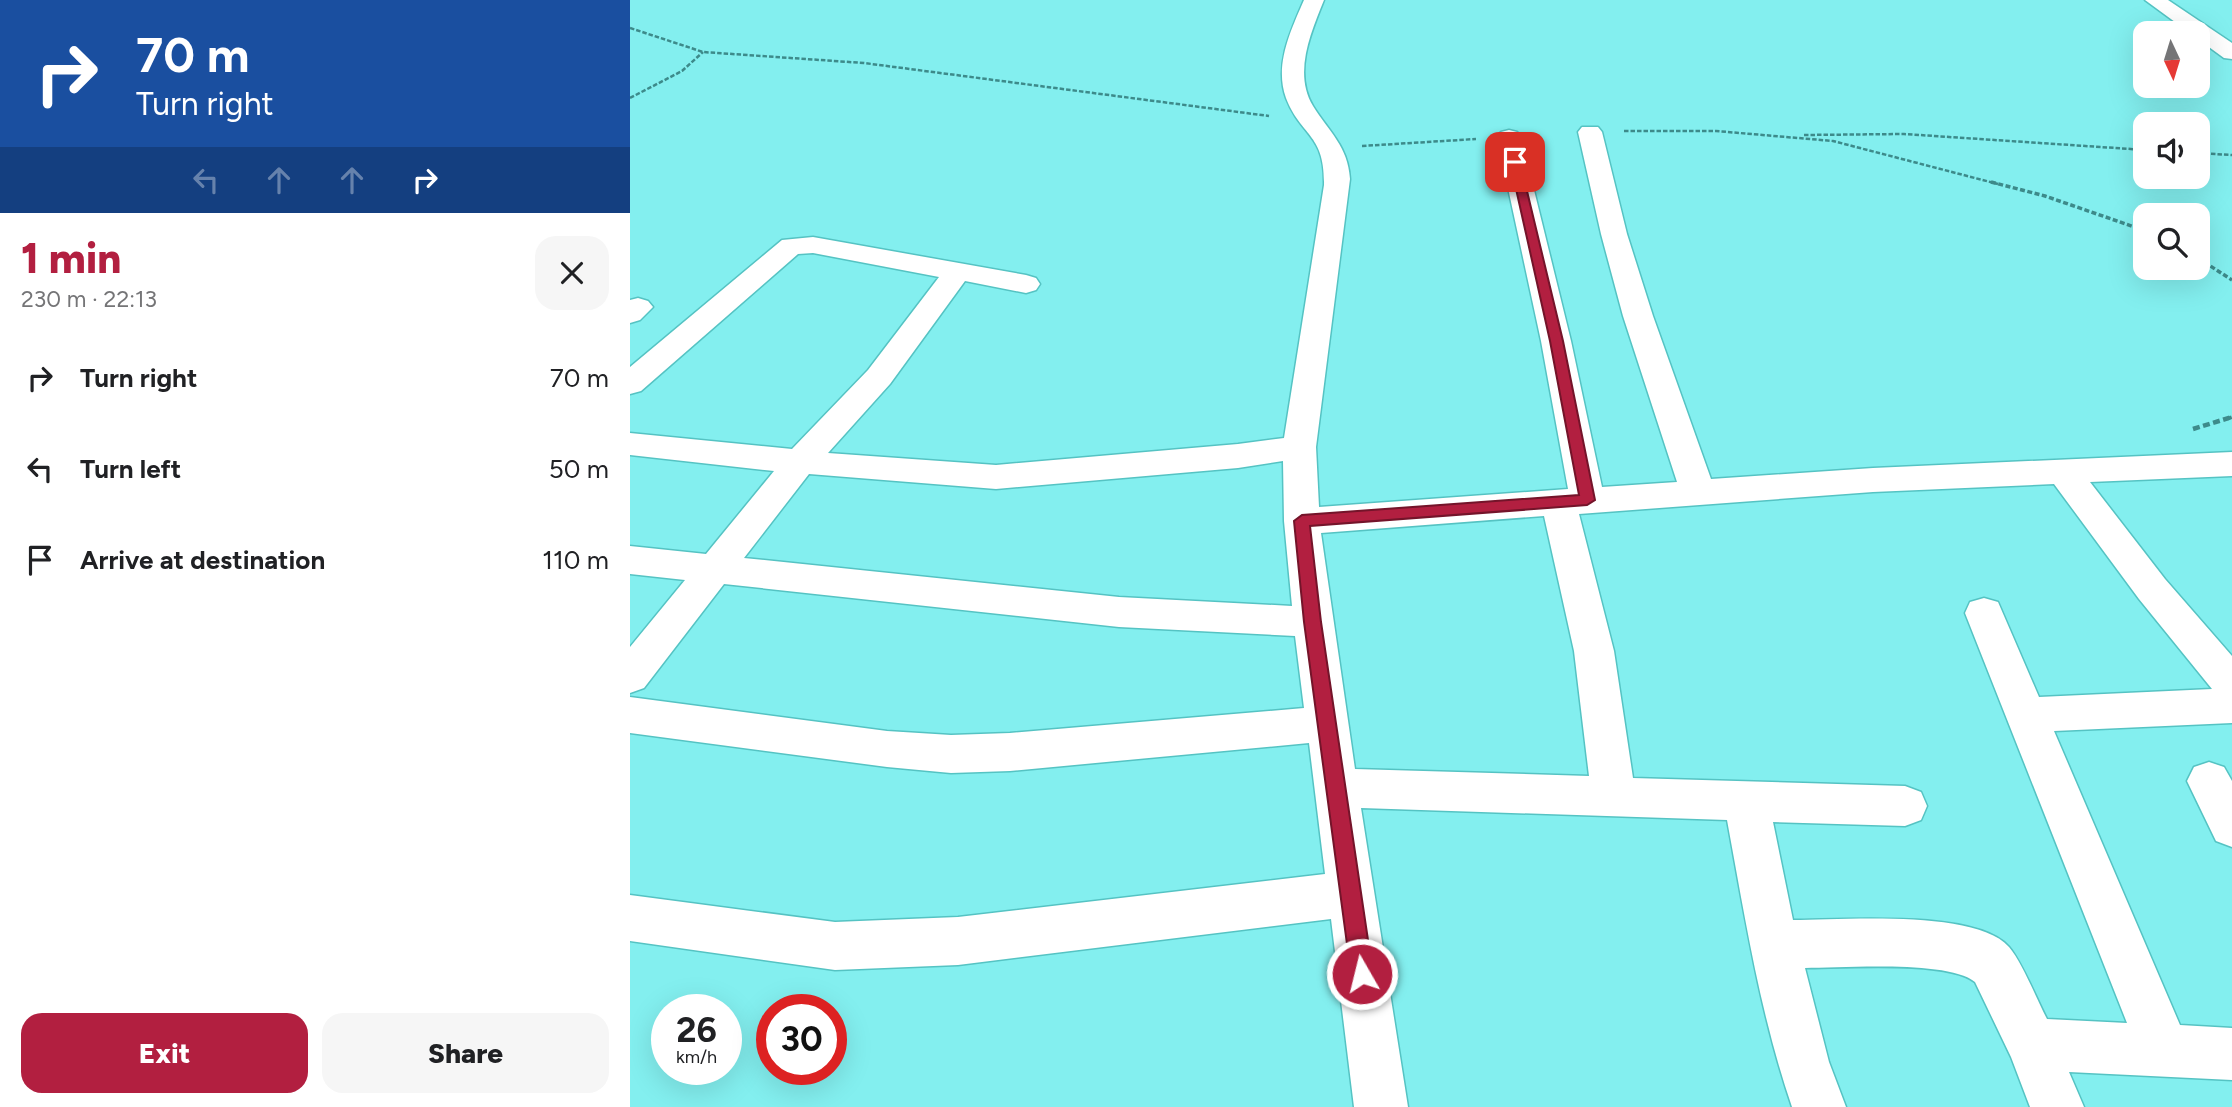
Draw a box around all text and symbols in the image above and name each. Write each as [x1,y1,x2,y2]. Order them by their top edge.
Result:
north arrow [2133,21,2210,98]
map controls [2133,21,2210,280]
text: 70 m [136,25,249,84]
icon: right [21,28,112,119]
text: Turn right [136,85,274,123]
button: sound [2133,112,2210,189]
pin [1485,132,1545,192]
icon: arrive [1496,143,1534,181]
icon: left [187,161,225,199]
icon: ahead [260,161,298,199]
icon: ahead [333,161,371,199]
icon: right [406,161,444,199]
button: search [2133,203,2210,280]
text: 1 min [21,233,121,284]
button: close [535,236,609,310]
text: 230 m · 22:13 [21,285,157,313]
icon: right [21,359,59,397]
text: Turn right [80,362,197,394]
text: 70 m [550,362,609,394]
icon: left [21,450,59,488]
text: Turn left [80,453,181,485]
text: 50 m [549,453,609,485]
icon: arrive [21,541,59,579]
text: Arrive at destination [80,544,325,576]
text: 110 m [542,544,609,576]
position arrow [1325,937,1399,1011]
speed limit sign: 30 [756,994,847,1085]
text: 26 [676,1009,717,1051]
button: Exit [21,1013,308,1093]
button: Share [322,1013,609,1093]
text: km/h [676,1046,717,1068]

